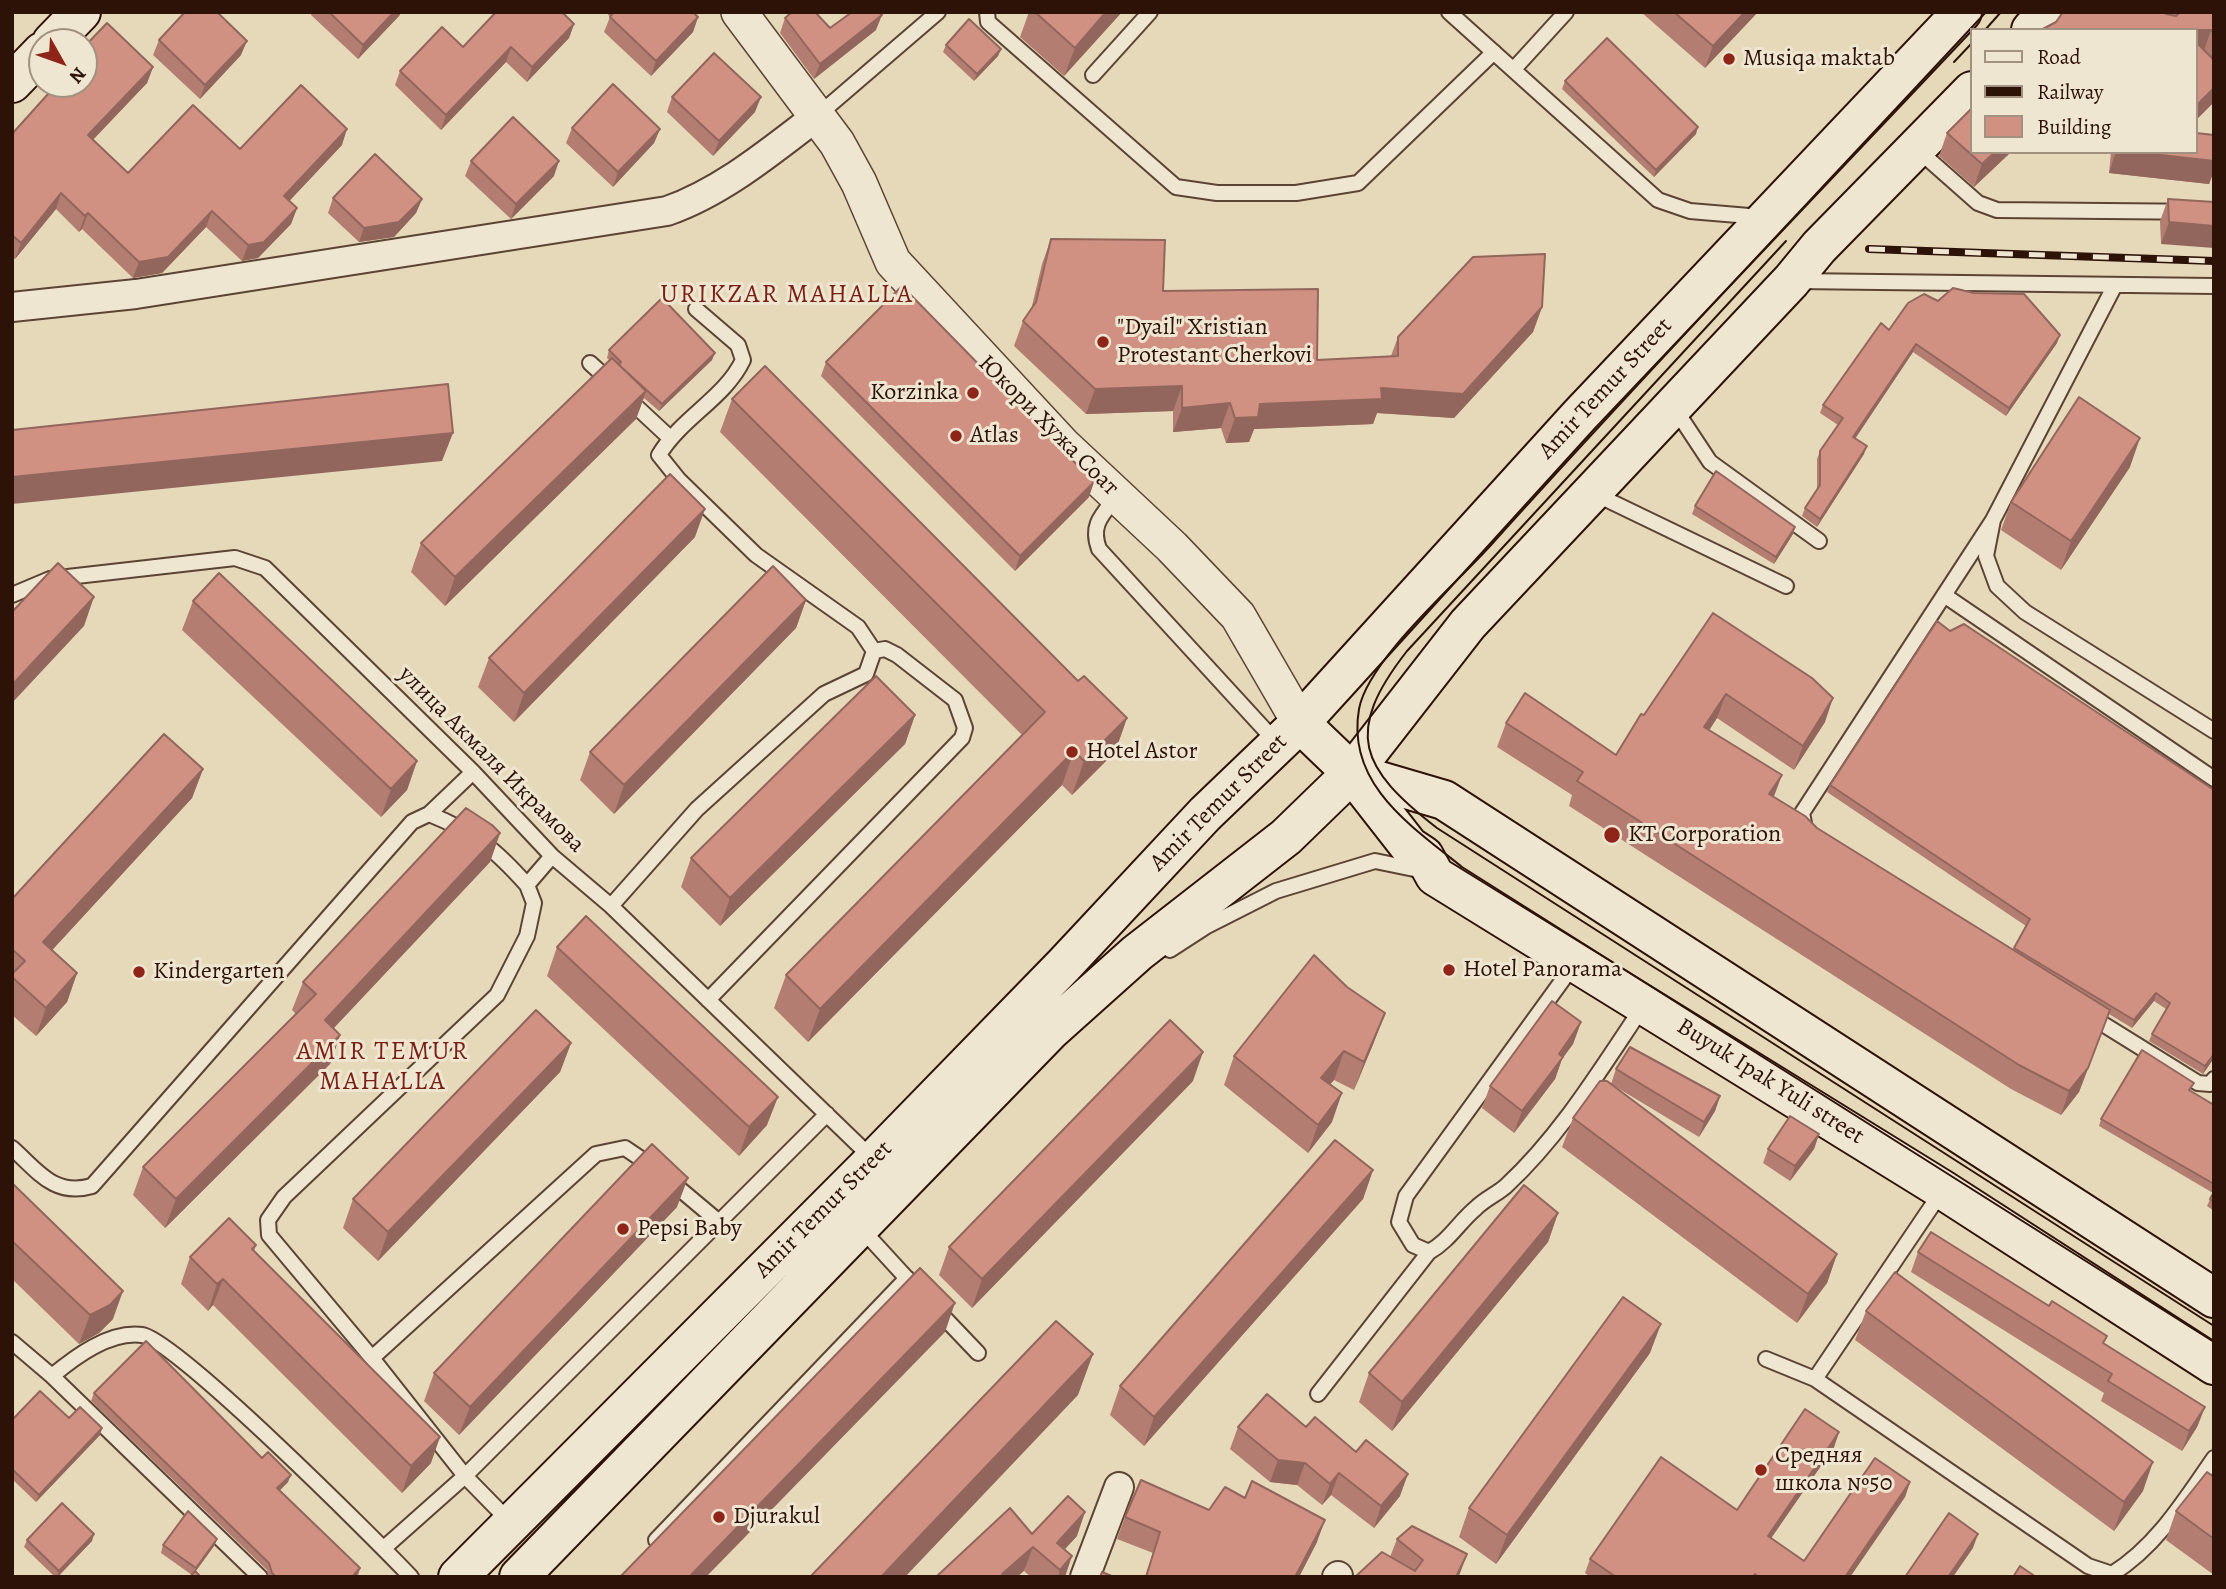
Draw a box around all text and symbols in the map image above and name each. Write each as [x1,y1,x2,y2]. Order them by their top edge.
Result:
north arrow [28,28,98,98]
legend [1970,28,2198,154]
text: Road [2037,43,2081,71]
place label: Musiqa maktab [1743,45,1895,73]
marker: Musiqa maktab [1721,51,1737,67]
text: N [63,62,92,89]
text: Railway [2037,78,2103,106]
text: Building [2037,113,2111,141]
district label: URIKZAR MAHALLA [662,280,912,312]
street label: Amir Temur Street [1533,312,1679,466]
place label: "Dyail" Xristian Protestant Cherkovi [1117,314,1312,370]
marker: "Dyail" Xristian Protestant Cherkovi [1095,334,1111,350]
street label: Юкори Хужа Соат [972,350,1124,502]
place label: Korzinka [870,379,959,407]
marker: Korzinka [965,385,981,401]
place label: Atlas [970,422,1019,450]
marker: Atlas [948,428,964,444]
street label: улица Акмаля Икрамова [392,661,590,859]
street label: Amir Temur Street [1144,728,1294,878]
place label: Hotel Astor [1086,738,1198,766]
marker: Hotel Astor [1064,744,1080,760]
place label: KT Corporation [1628,821,1781,849]
marker: KT Corporation [1602,825,1622,845]
place label: Hotel Panorama [1463,956,1622,984]
place label: Kindergarten [153,958,285,986]
marker: Hotel Panorama [1441,962,1457,978]
marker: Kindergarten [131,964,147,980]
street label: Buyuk Ipak Yuli street [1671,1013,1869,1151]
district label: AMIR TEMUR MAHALLA [298,1037,468,1098]
street label: Amir Temur Street [749,1135,899,1285]
place label: Pepsi Baby [637,1215,742,1243]
marker: Pepsi Baby [615,1221,631,1237]
place label: Средняя школа №50 [1775,1442,1892,1498]
marker: Средняя школа №50 [1753,1462,1769,1478]
place label: Djurakul [733,1503,820,1531]
marker: Djurakul [711,1509,727,1525]

